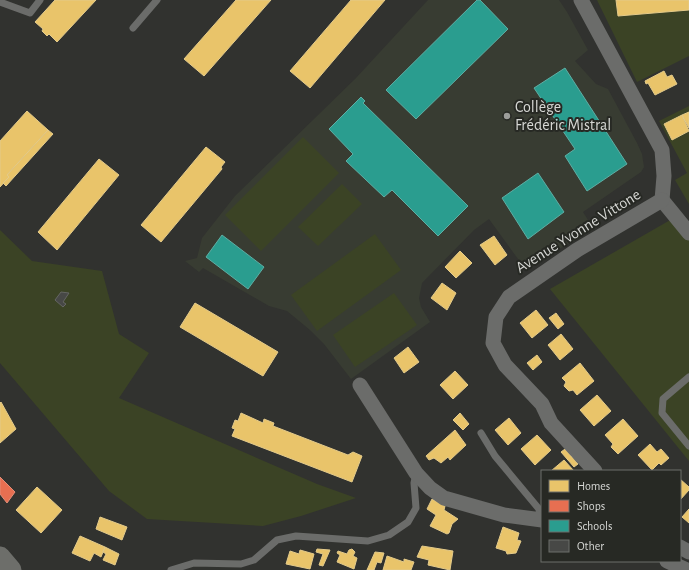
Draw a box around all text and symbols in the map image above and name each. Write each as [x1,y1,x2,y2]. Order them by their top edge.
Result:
place label: Collège Frédéric Mistral [515,99,611,133]
marker: Collège Frédéric Mistral [502,111,512,121]
street label: Avenue Yvonne Vittone [513,186,643,276]
legend [541,470,681,562]
text: Homes [577,480,610,492]
text: Shops [577,500,605,512]
text: Schools [577,520,612,532]
text: Other [577,540,604,552]

